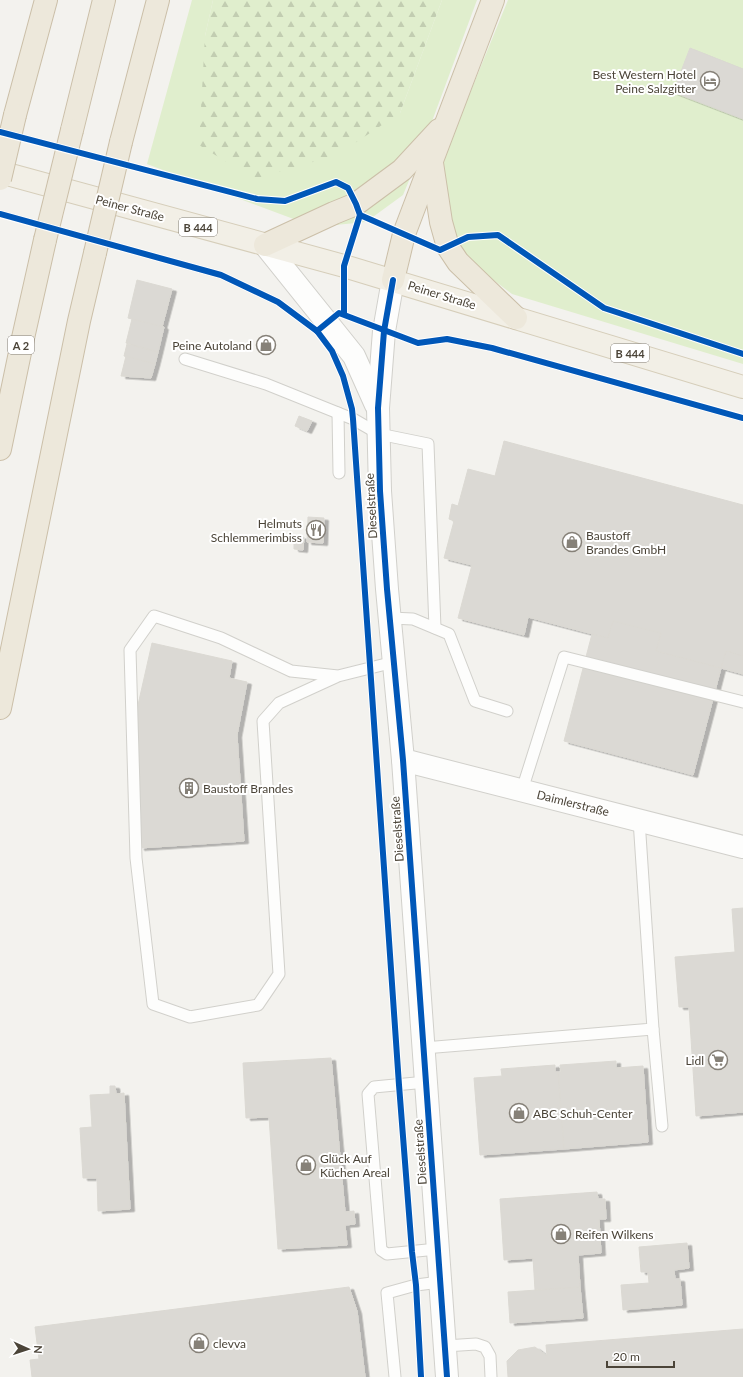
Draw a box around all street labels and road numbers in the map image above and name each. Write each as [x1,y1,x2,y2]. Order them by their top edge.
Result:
street label: Peiner Straße [94,192,166,224]
road number: B 444 [179,218,217,236]
street label: Peiner Straße [406,278,478,312]
road number: A 2 [8,336,34,354]
road number: B 444 [611,344,649,362]
street label: Dieselstraße [362,473,380,539]
street label: Daimlerstraße [535,787,611,819]
street label: Dieselstraße [387,796,407,862]
street label: Dieselstraße [410,1119,430,1185]

